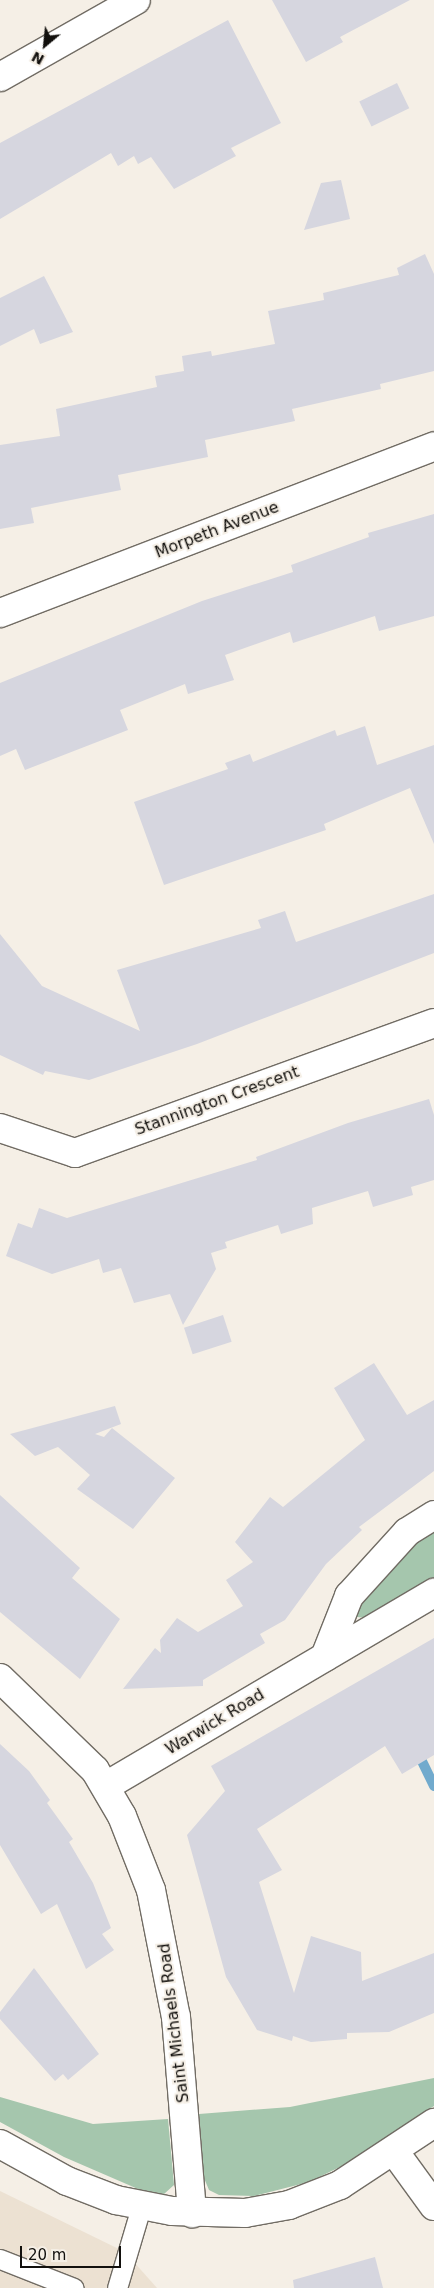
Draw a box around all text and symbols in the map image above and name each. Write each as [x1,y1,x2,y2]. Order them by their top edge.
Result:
north arrow [20,20,70,70]
text: N [29,48,47,68]
street label: Morpeth Avenue [152,498,282,562]
street label: Stannington Crescent [132,1062,302,1140]
street label: Warwick Road [162,1685,268,1759]
street label: Saint Michaels Road [155,1942,193,2104]
scale bar [22,2236,124,2268]
text: 20 m [28,2246,66,2264]

